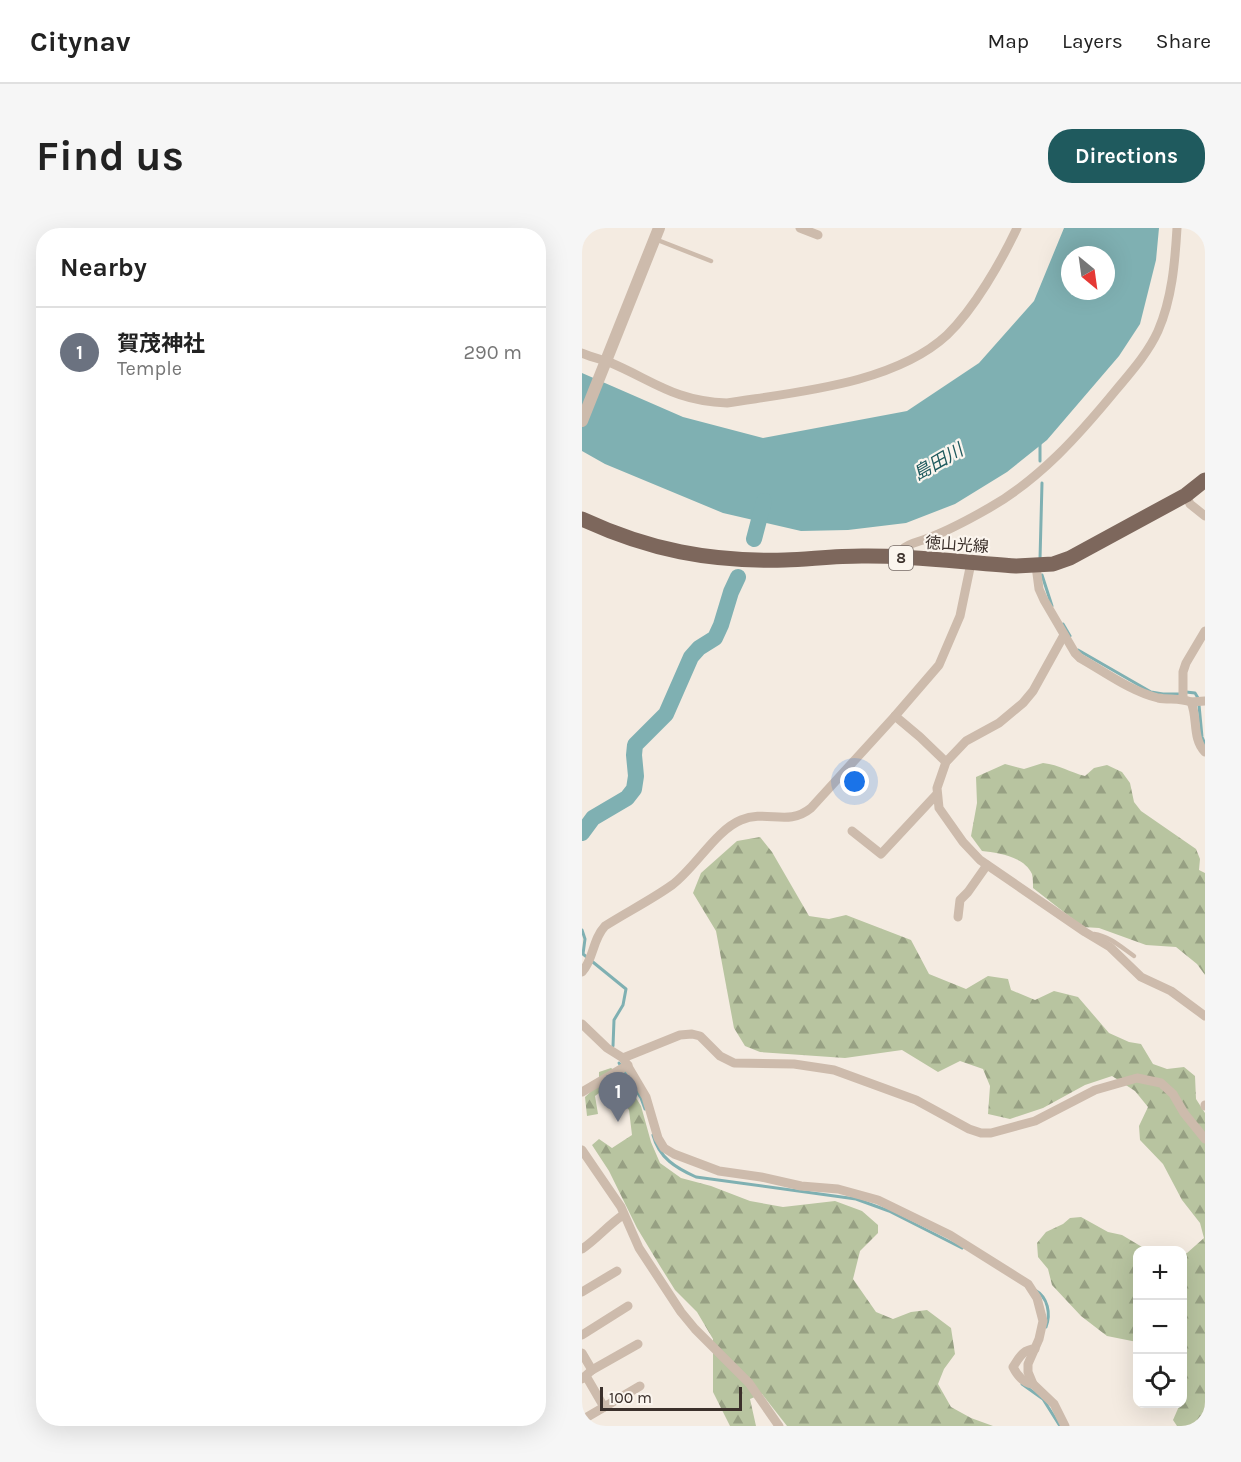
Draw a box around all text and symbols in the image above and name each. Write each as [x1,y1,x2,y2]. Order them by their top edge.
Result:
text: Citynav [30,25,130,58]
text: Map [987,29,1029,53]
text: Layers [1062,29,1123,53]
text: Share [1156,29,1211,53]
button: Directions [1048,129,1205,183]
text: Find us [36,131,184,181]
north arrow [1061,246,1115,300]
text: Nearby [60,252,147,283]
text: 賀茂神社 [117,331,205,357]
text: 1 [76,341,83,364]
text: 290 m [463,341,522,364]
text: Temple [117,357,182,380]
water label: 島田川 [909,438,969,485]
street label: 徳山光線 [924,533,990,556]
road number: 8 [889,546,913,570]
your location [840,767,869,796]
pin: 1 [598,1072,638,1122]
map controls [1133,1246,1187,1408]
button: + [1133,1246,1187,1300]
button: − [1133,1300,1187,1354]
button: locate [1133,1354,1187,1408]
scale bar [600,1384,742,1412]
text: 100 m [609,1388,652,1407]

